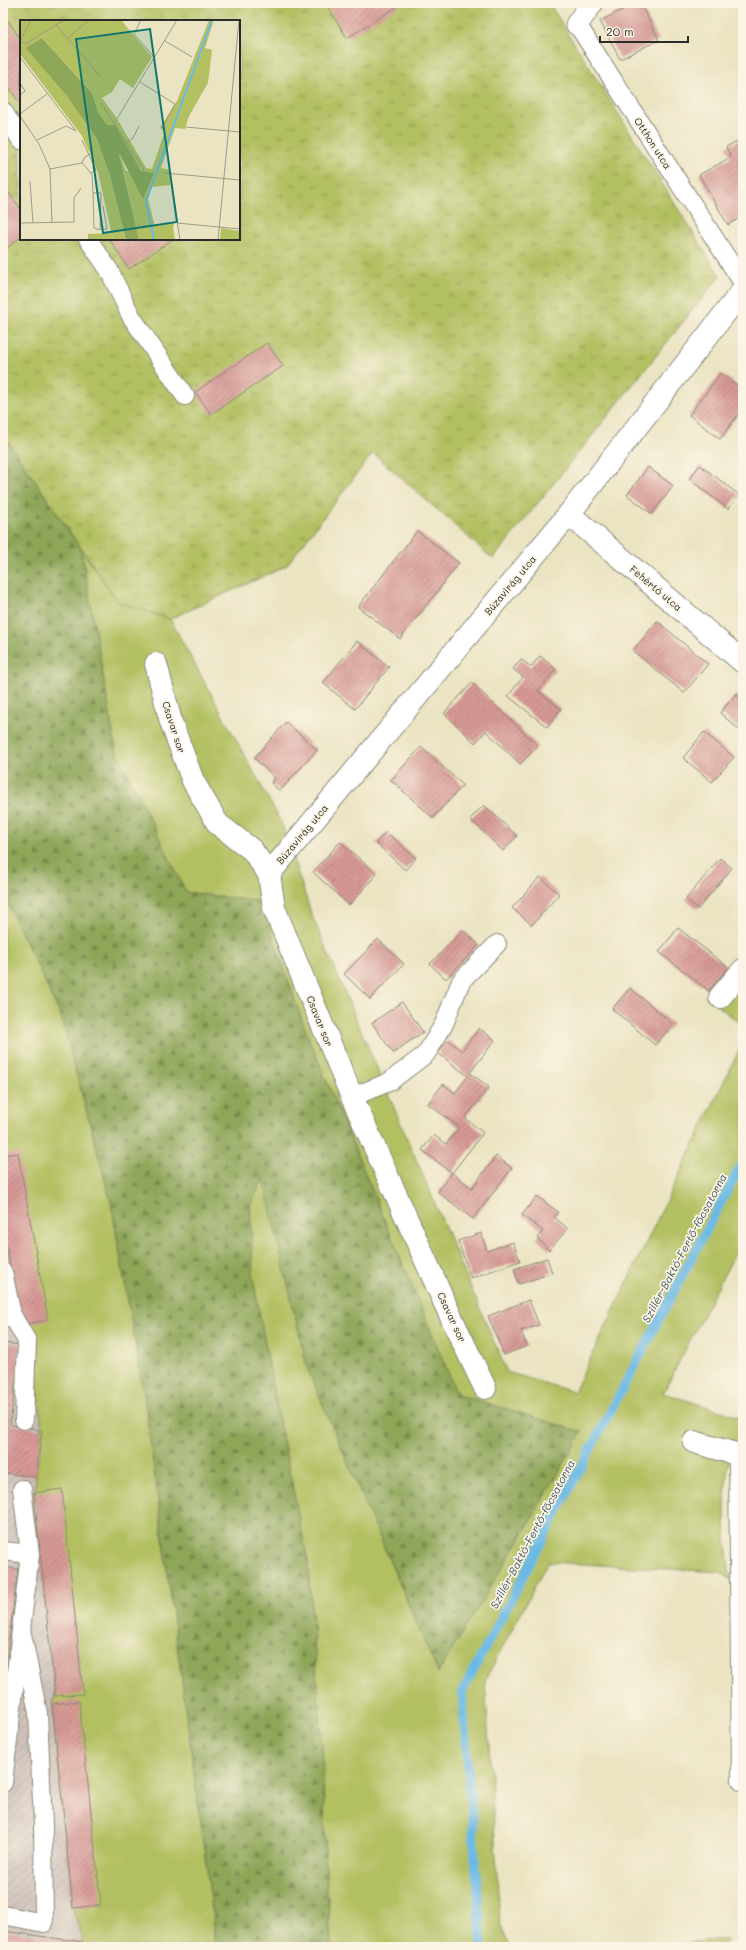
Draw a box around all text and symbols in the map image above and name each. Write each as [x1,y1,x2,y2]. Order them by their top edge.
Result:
scale bar [600,18,688,44]
inset map [20,20,240,240]
text: 20 m [606,23,634,39]
street label: Otthon utca [631,114,675,172]
street label: Búzavirág utca [481,552,539,618]
street label: Fehértó utca [627,562,685,614]
street label: Csavar sor [159,699,189,755]
street label: Búzavirág utca [273,801,331,867]
street label: Csavar sor [303,993,337,1049]
water label: Szillér-Baktó-Fertő-főcsatorna [638,1171,730,1325]
street label: Csavar sor [434,1290,470,1344]
water label: Szillér-Baktó-Fertő-főcsatorna [486,1457,578,1611]

